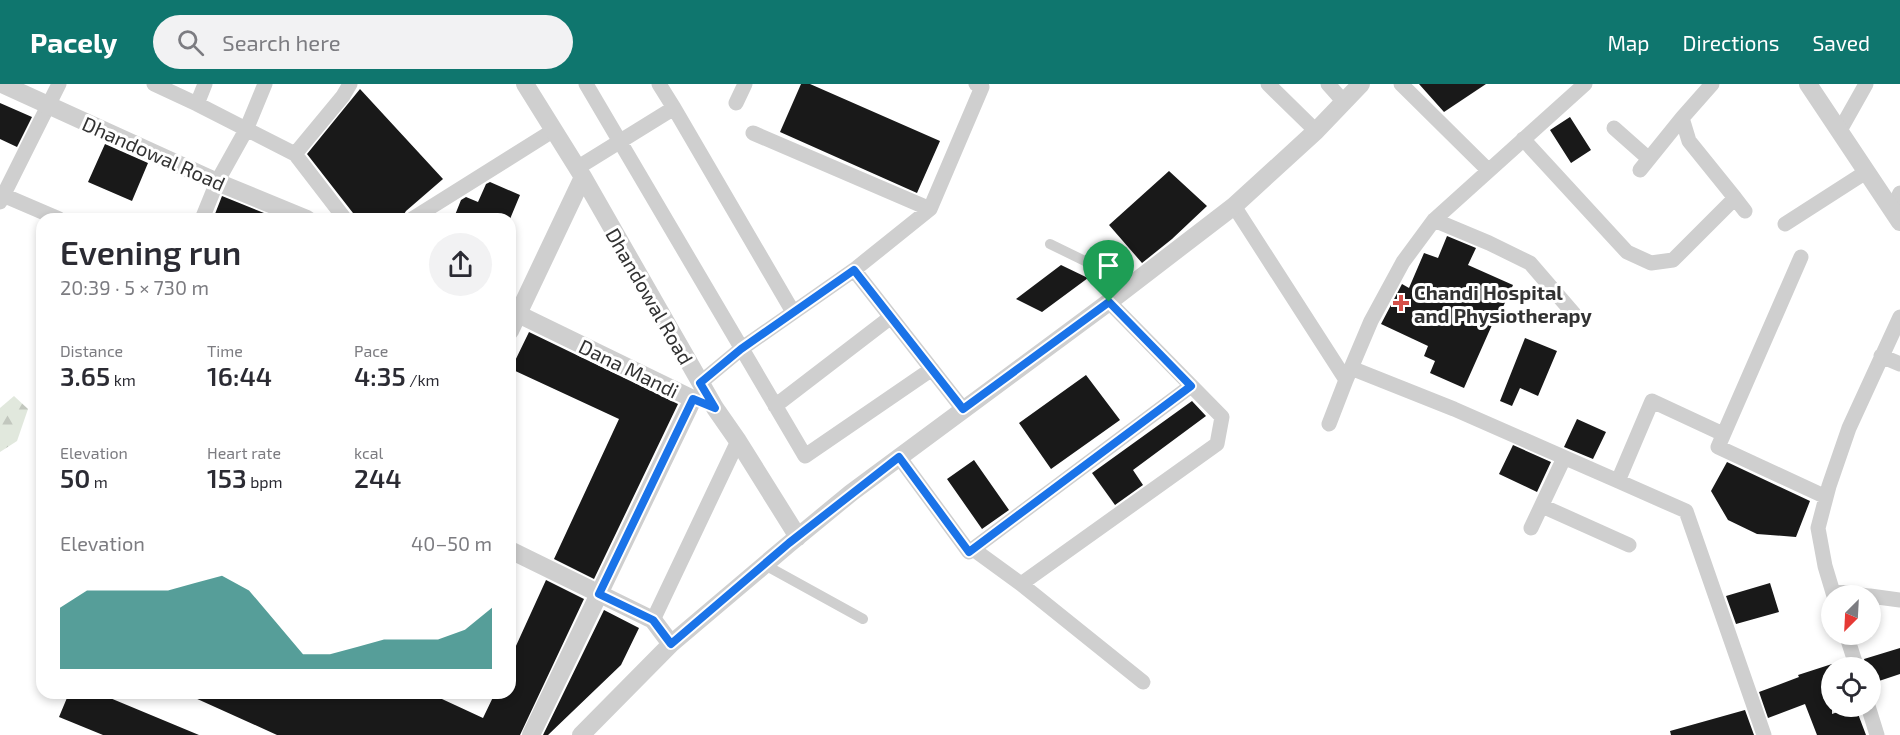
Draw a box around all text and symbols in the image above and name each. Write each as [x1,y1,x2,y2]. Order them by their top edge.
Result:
search box [153,15,573,69]
text: Pacely [30,25,117,59]
icon: search [174,26,207,59]
text: Search here [222,29,341,55]
text: Map [1607,30,1650,55]
text: Directions [1683,30,1779,55]
text: Saved [1812,30,1870,55]
street label: Dhandowal Road [79,111,229,195]
street label: Dhandowal Road [601,223,699,369]
text: Evening run [60,232,241,272]
button: share [429,233,492,296]
pin [1083,240,1134,302]
icon: arrive [1092,249,1125,282]
text: 20:39 · 5 × 730 m [60,275,209,299]
place label: Chandi Hospital and Physiotherapy [1414,280,1592,328]
marker: Chandi Hospital and Physiotherapy [1392,294,1410,312]
street label: Dana Mandi [575,334,683,402]
text: Distance [60,341,123,360]
text: Time [207,341,243,360]
text: Pace [354,341,388,360]
text: 3.65 [60,360,110,391]
text: 16:44 [207,360,272,391]
text: 4:35 [354,360,406,391]
text: km [110,370,136,389]
text: /km [406,370,440,389]
text: Elevation [60,443,128,462]
text: Heart rate [207,443,281,462]
text: kcal [354,443,383,462]
text: 50 [60,462,90,493]
text: 153 [207,462,247,493]
text: 244 [354,462,402,493]
text: m [90,472,108,491]
text: bpm [247,472,283,491]
text: Elevation [60,531,145,555]
text: 40–50 m [411,531,492,555]
north arrow [1821,585,1881,645]
map controls [1821,585,1881,717]
button: locate [1821,657,1881,717]

